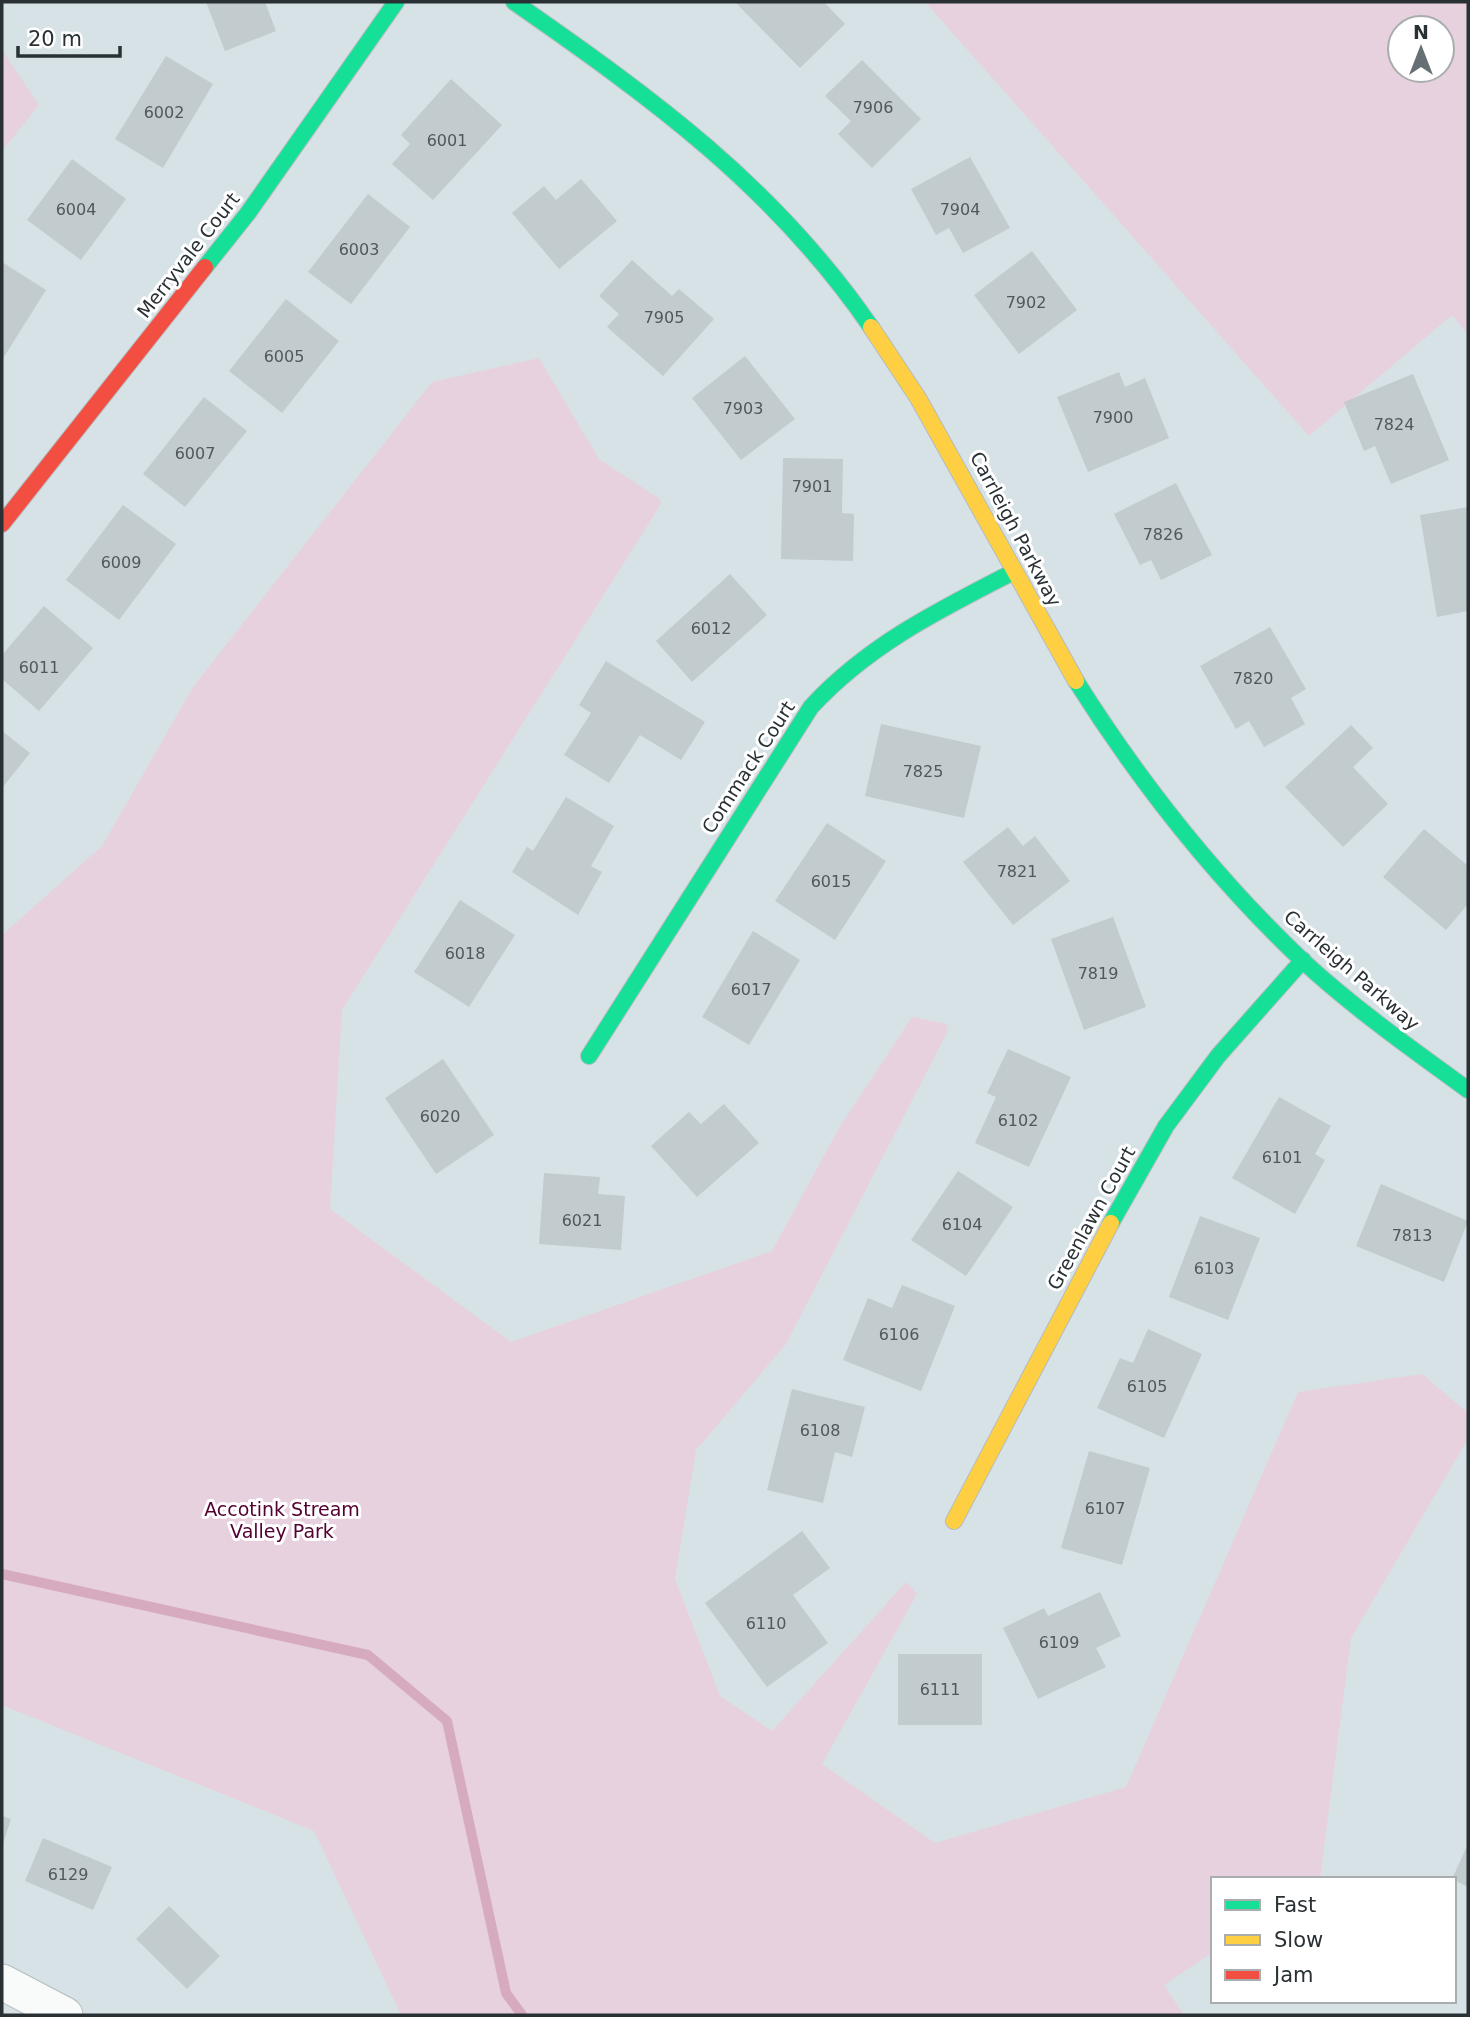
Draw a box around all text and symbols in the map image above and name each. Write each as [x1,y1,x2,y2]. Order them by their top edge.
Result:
scale bar [18,14,119,58]
north arrow [1386,14,1456,84]
text: N [1413,21,1429,43]
text: 20 m [28,27,82,51]
house number: 7906 [853,98,893,117]
house number: 6002 [144,103,184,122]
house number: 6001 [427,131,467,150]
street label: Merryvale Court [132,188,244,322]
house number: 6004 [56,200,96,219]
house number: 7904 [940,200,980,219]
house number: 6003 [339,240,379,259]
house number: 7902 [1006,293,1046,312]
house number: 7905 [644,308,684,327]
house number: 6005 [264,347,304,366]
house number: 7903 [723,399,763,418]
house number: 7900 [1093,408,1133,427]
house number: 7824 [1374,415,1414,434]
house number: 6007 [175,444,215,463]
street label: Carrleigh Parkway [966,448,1066,610]
house number: 7901 [792,477,832,496]
house number: 7826 [1143,525,1183,544]
house number: 6009 [101,553,141,572]
house number: 6012 [691,619,731,638]
house number: 6011 [19,658,59,677]
house number: 7820 [1233,669,1273,688]
street label: Commack Court [697,697,799,837]
house number: 7825 [903,762,943,781]
house number: 7821 [997,862,1037,881]
house number: 6015 [811,872,851,891]
street label: Carrleigh Parkway [1280,905,1424,1035]
house number: 6018 [445,944,485,963]
house number: 7819 [1078,964,1118,983]
house number: 6017 [731,980,771,999]
house number: 6020 [420,1107,460,1126]
house number: 6102 [998,1111,1038,1130]
street label: Greenlawn Court [1043,1143,1139,1293]
house number: 6101 [1262,1148,1302,1167]
house number: 6021 [562,1211,602,1230]
house number: 6104 [942,1215,982,1234]
house number: 7813 [1392,1226,1432,1245]
house number: 6103 [1194,1259,1234,1278]
house number: 6106 [879,1325,919,1344]
house number: 6105 [1127,1377,1167,1396]
house number: 6108 [800,1421,840,1440]
park label: Accotink Stream Valley Park [204,1498,360,1542]
house number: 6107 [1085,1499,1125,1518]
house number: 6110 [746,1614,786,1633]
house number: 6109 [1039,1633,1079,1652]
house number: 6111 [920,1680,960,1699]
house number: 6129 [48,1865,88,1884]
legend [1211,1877,1456,2003]
text: Fast [1274,1893,1316,1917]
text: Slow [1274,1928,1323,1952]
text: Jam [1272,1963,1314,1987]

